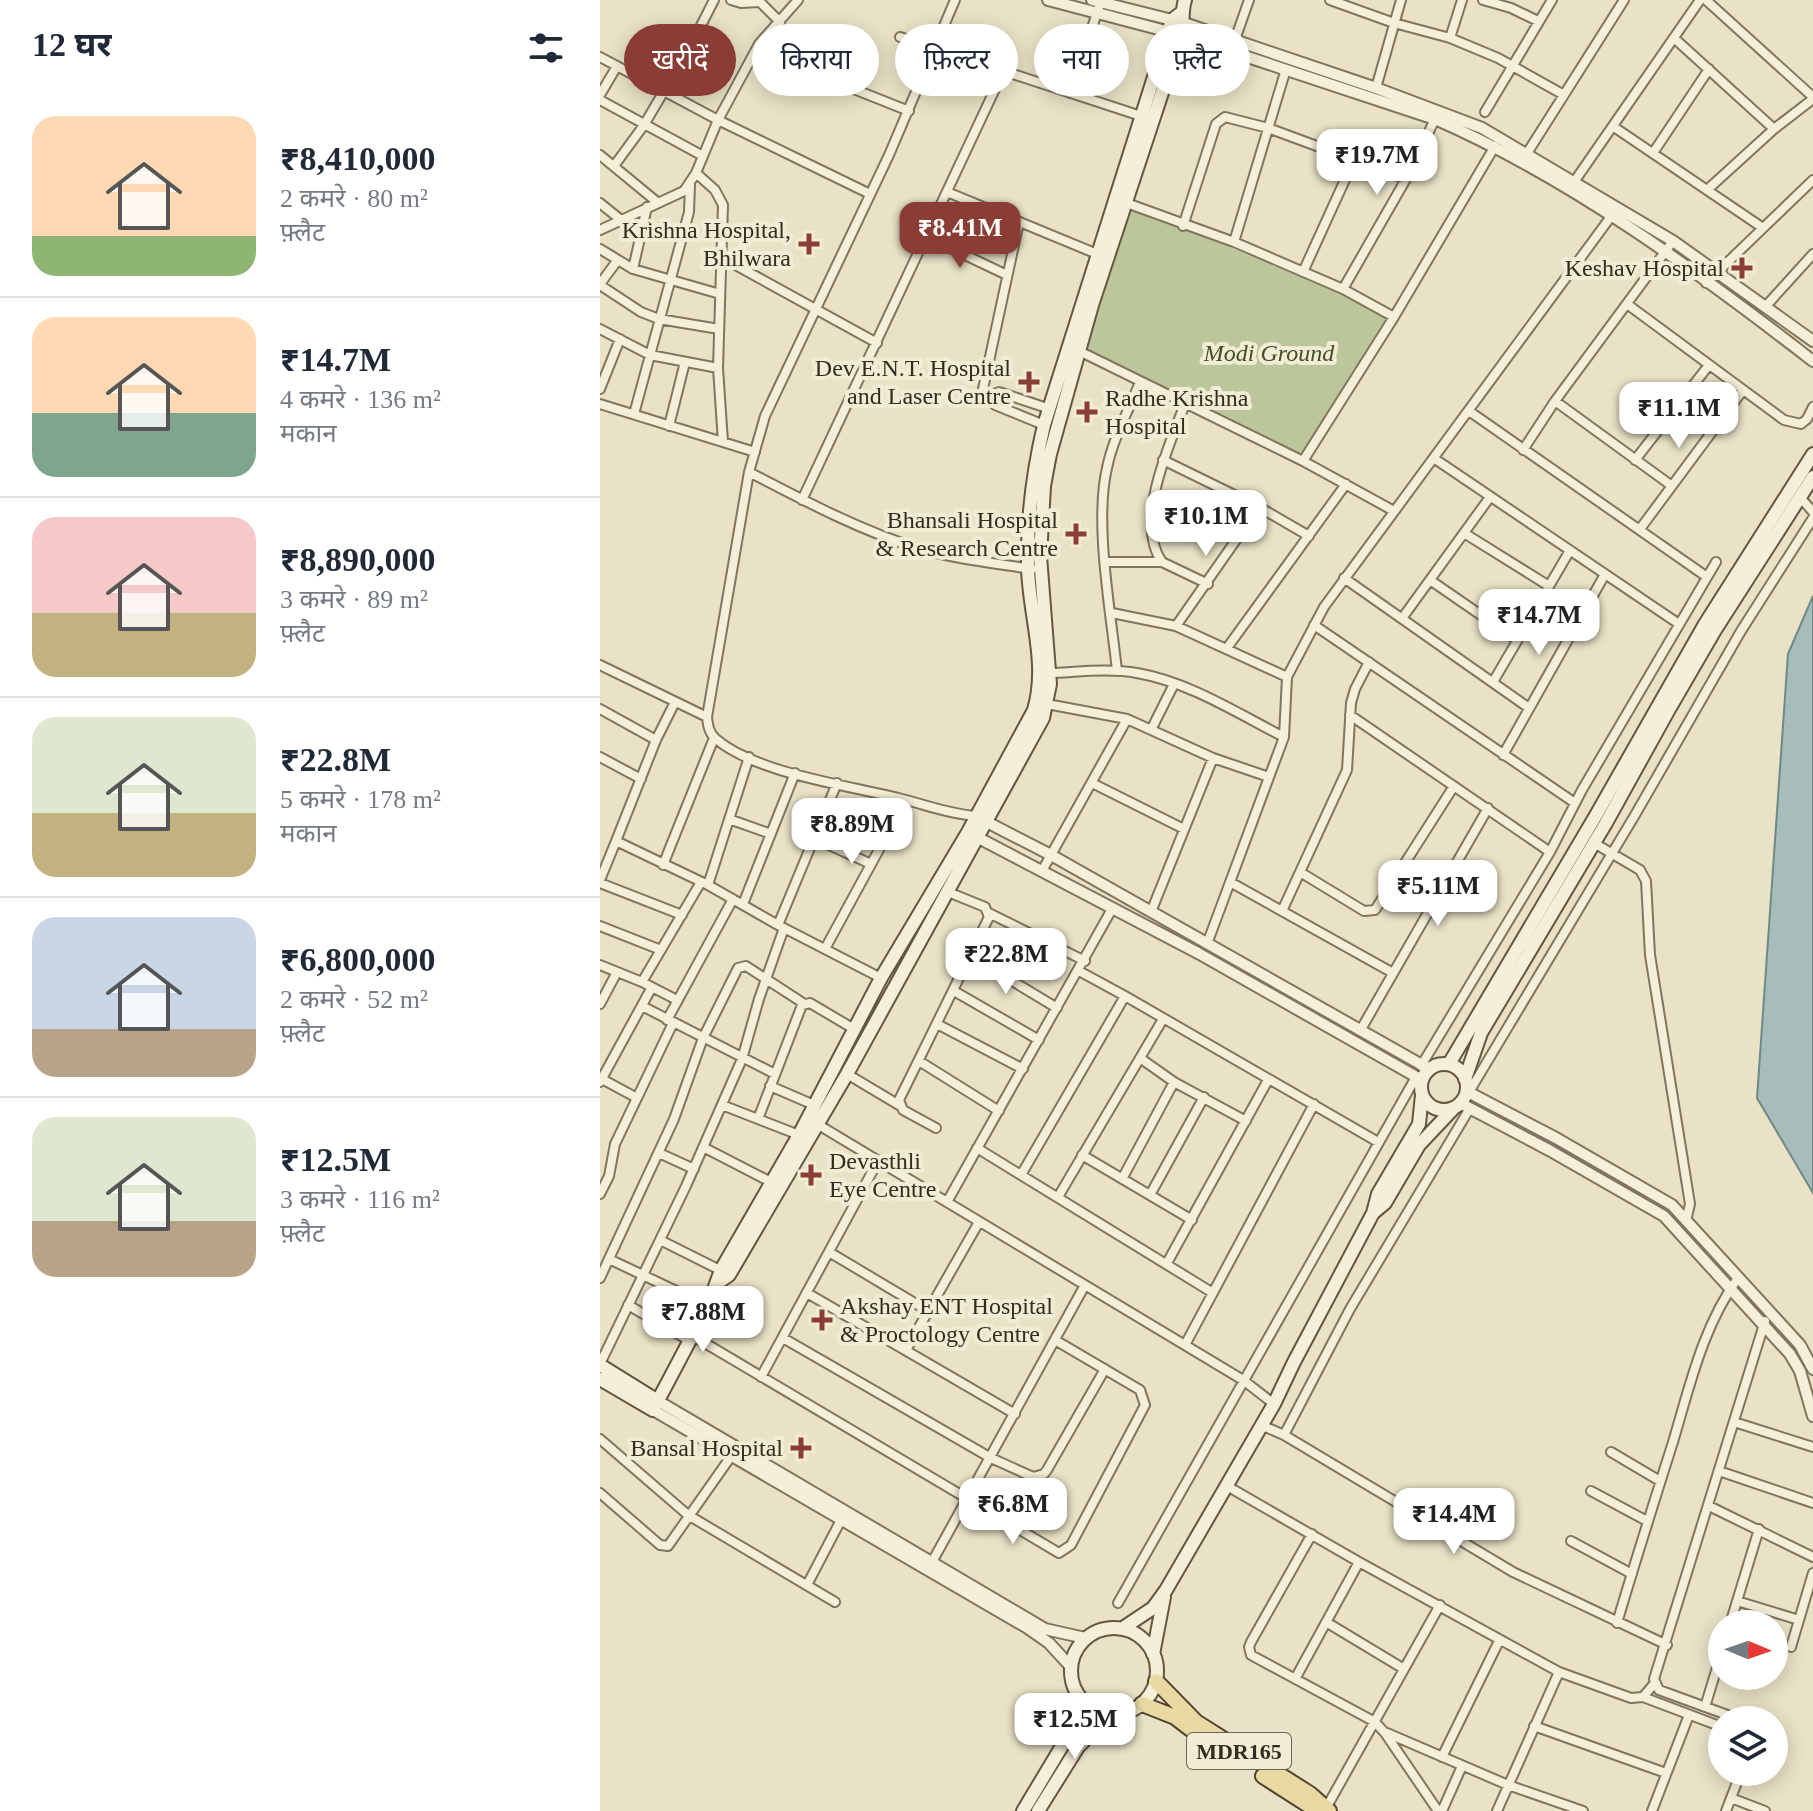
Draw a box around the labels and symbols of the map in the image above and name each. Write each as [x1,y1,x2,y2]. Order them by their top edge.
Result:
pin: ₹19.7M [1312,129,1442,197]
pin: ₹8.41M [895,202,1025,270]
place label: Krishna Hospital, Bhilwara [622,217,791,271]
marker: Krishna Hospital, Bhilwara [798,233,820,255]
place label: Keshav Hospital [1565,255,1724,281]
marker: Keshav Hospital [1731,257,1753,279]
park label: Modi Ground [1203,340,1335,366]
place label: Dev E.N.T. Hospital and Laser Centre [815,355,1011,409]
marker: Dev E.N.T. Hospital and Laser Centre [1018,371,1040,393]
pin: ₹11.1M [1614,382,1744,450]
place label: Radhe Krishna Hospital [1105,385,1249,439]
marker: Radhe Krishna Hospital [1076,401,1098,423]
pin: ₹10.1M [1141,490,1271,558]
place label: Bhansali Hospital & Research Centre [875,507,1058,561]
marker: Bhansali Hospital & Research Centre [1065,523,1087,545]
pin: ₹14.7M [1474,589,1604,657]
pin: ₹8.89M [787,798,917,866]
pin: ₹5.11M [1373,860,1503,928]
pin: ₹22.8M [941,928,1071,996]
place label: Devasthli Eye Centre [829,1148,936,1202]
marker: Devasthli Eye Centre [800,1164,822,1186]
pin: ₹7.88M [638,1286,768,1354]
place label: Akshay ENT Hospital & Proctology Centre [840,1293,1053,1347]
marker: Akshay ENT Hospital & Proctology Centre [811,1309,833,1331]
place label: Bansal Hospital [630,1435,783,1461]
marker: Bansal Hospital [790,1437,812,1459]
pin: ₹6.8M [957,1478,1069,1546]
pin: ₹14.4M [1389,1488,1519,1556]
north arrow [1708,1610,1788,1690]
pin: ₹12.5M [1010,1693,1140,1761]
road number: MDR165 [1187,1733,1291,1769]

